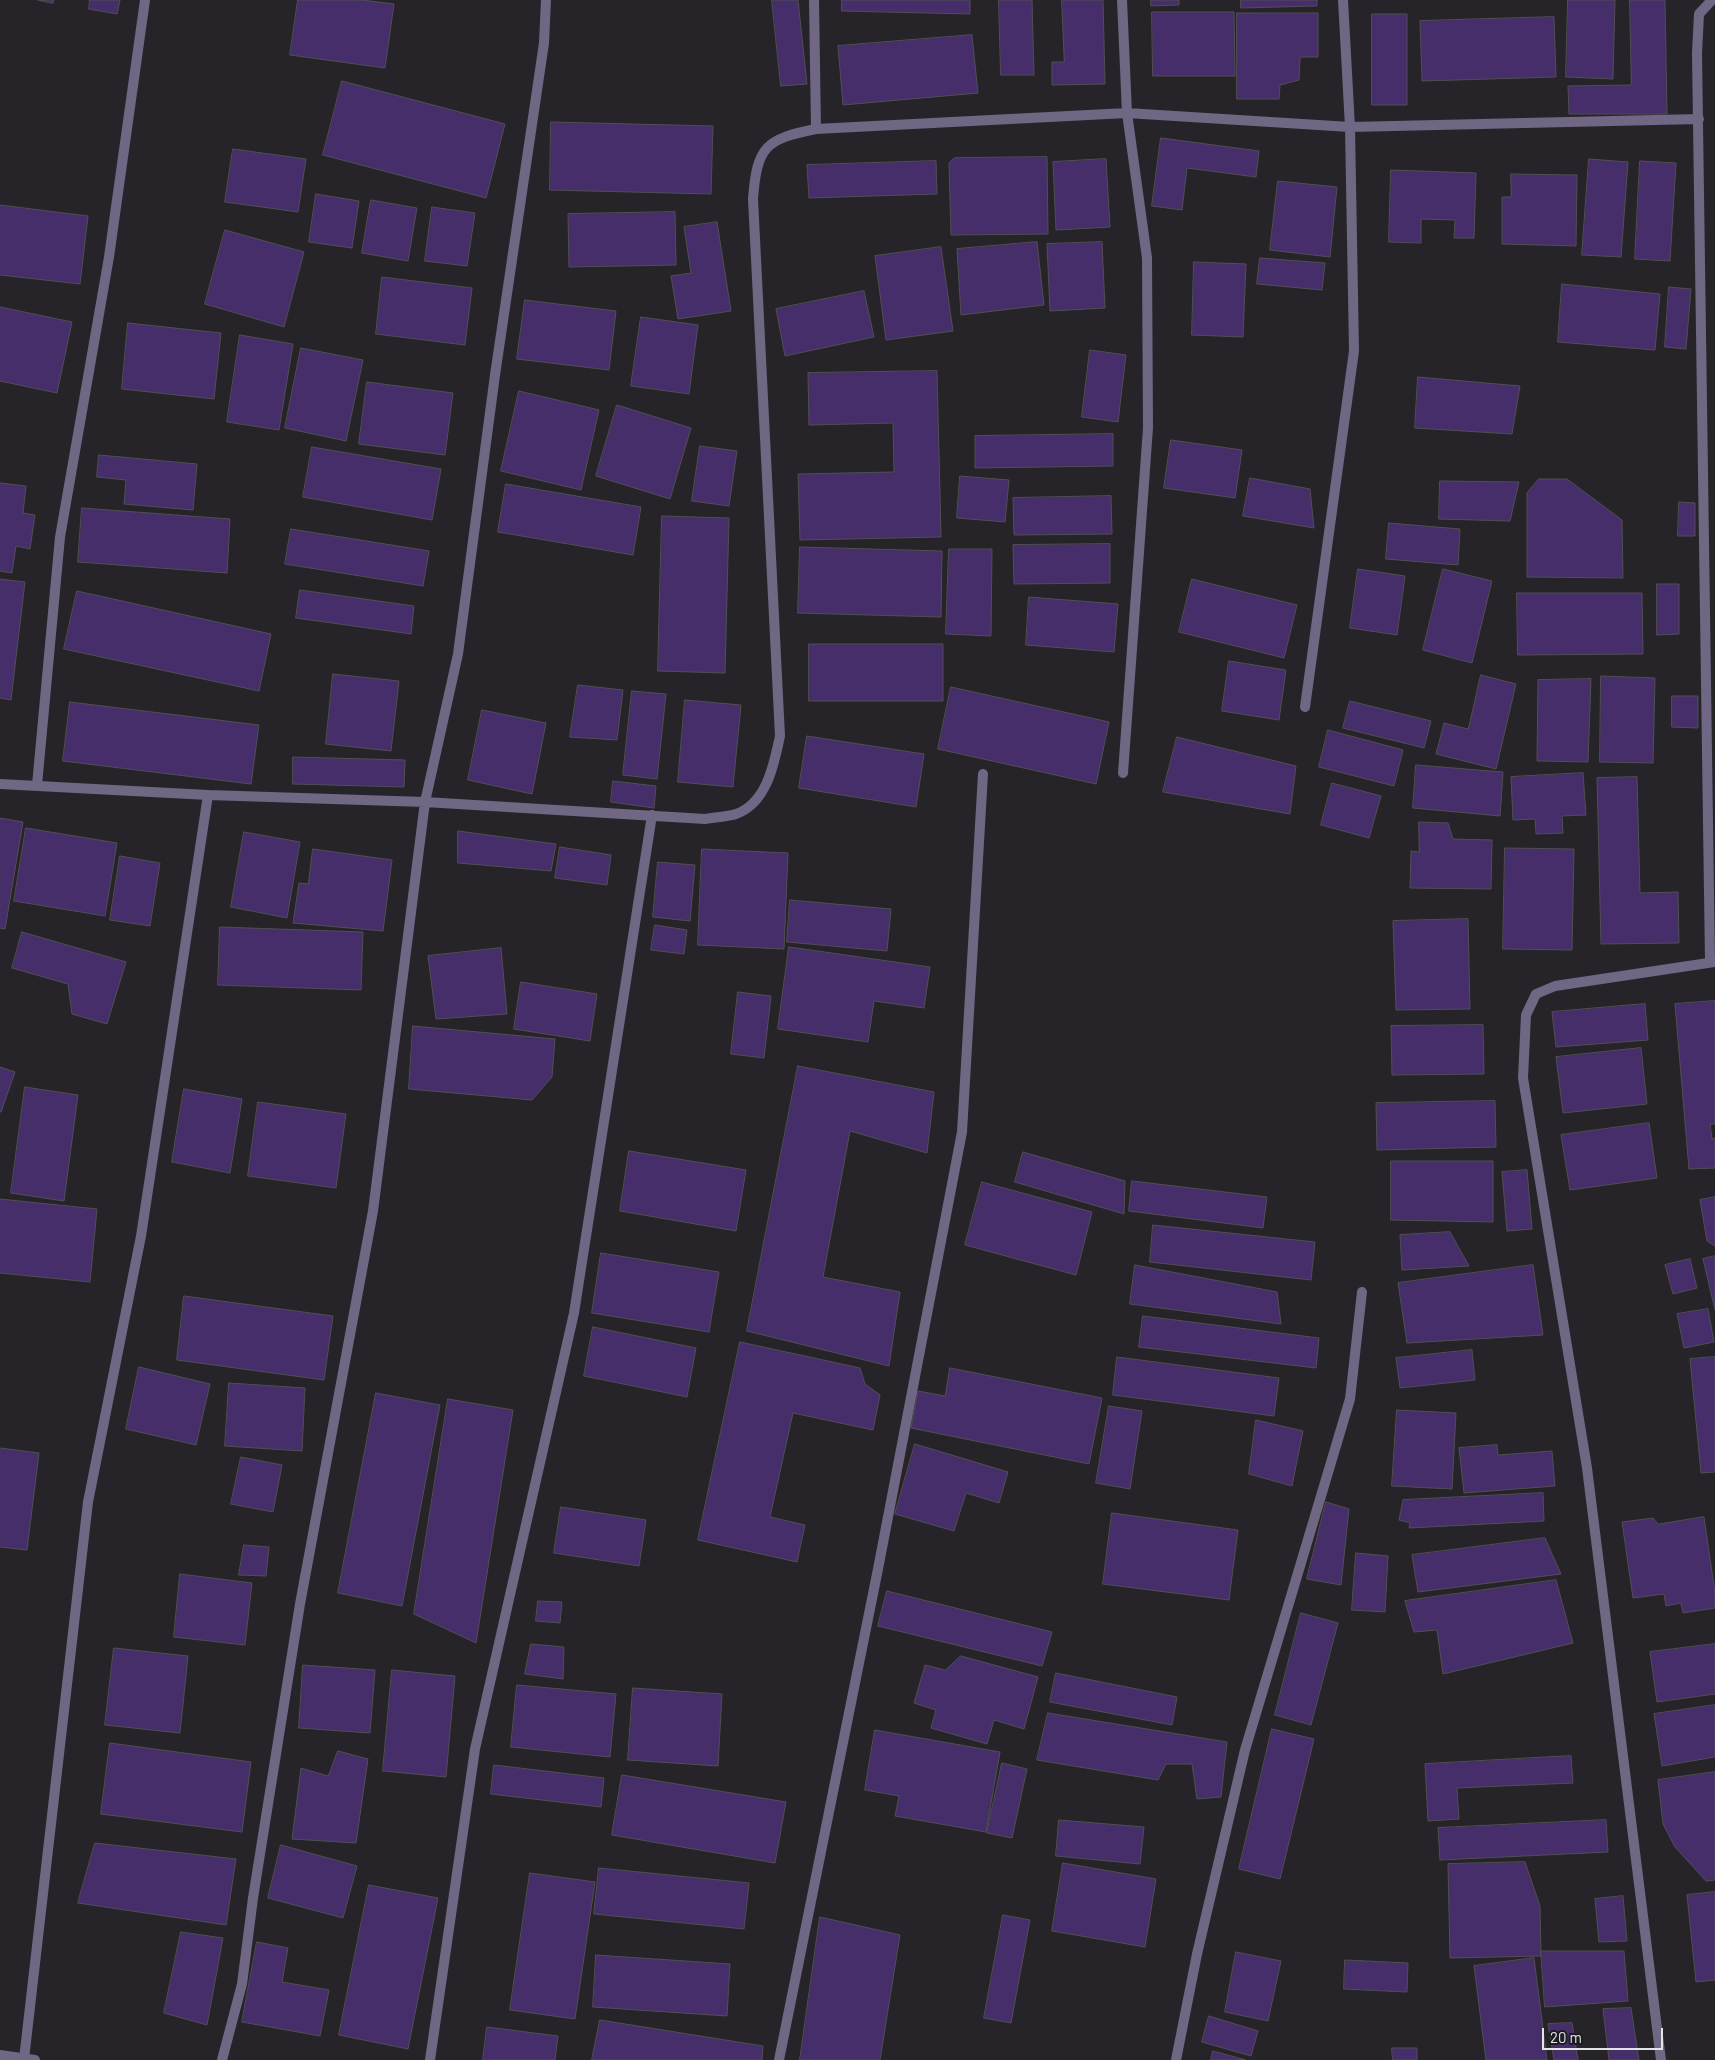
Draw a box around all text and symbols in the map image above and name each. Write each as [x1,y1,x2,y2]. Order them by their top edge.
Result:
scale bar [1545,2018,1666,2050]
text: 20 m [1550,2028,1582,2046]

